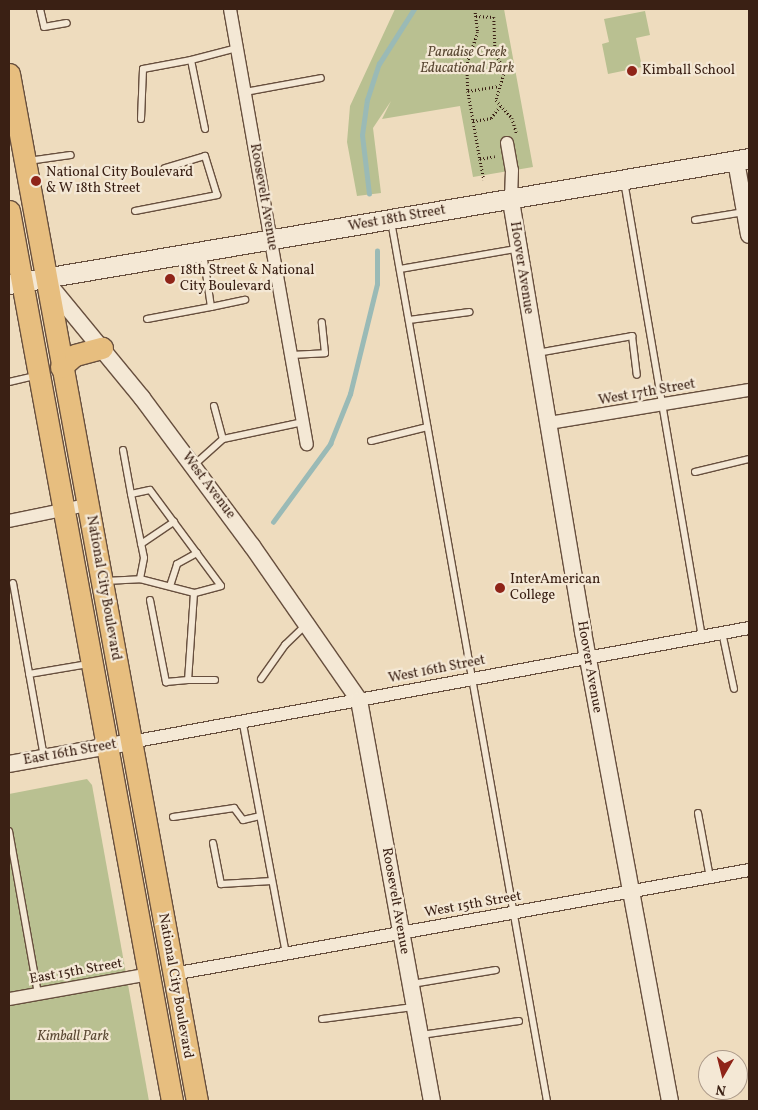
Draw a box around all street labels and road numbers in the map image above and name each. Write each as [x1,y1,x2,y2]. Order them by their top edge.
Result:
street label: Roosevelt Avenue [245,142,281,252]
street label: West 18th Street [347,202,447,236]
street label: Hoover Avenue [505,220,537,316]
street label: West 17th Street [597,376,697,410]
street label: West Avenue [178,449,238,523]
street label: National City Boulevard [82,514,124,662]
street label: Hoover Avenue [573,619,605,715]
street label: West 16th Street [387,652,487,688]
street label: East 16th Street [22,737,118,769]
street label: Roosevelt Avenue [377,846,413,956]
street label: West 15th Street [423,888,523,922]
street label: National City Boulevard [154,912,196,1060]
street label: East 15th Street [28,956,124,988]

